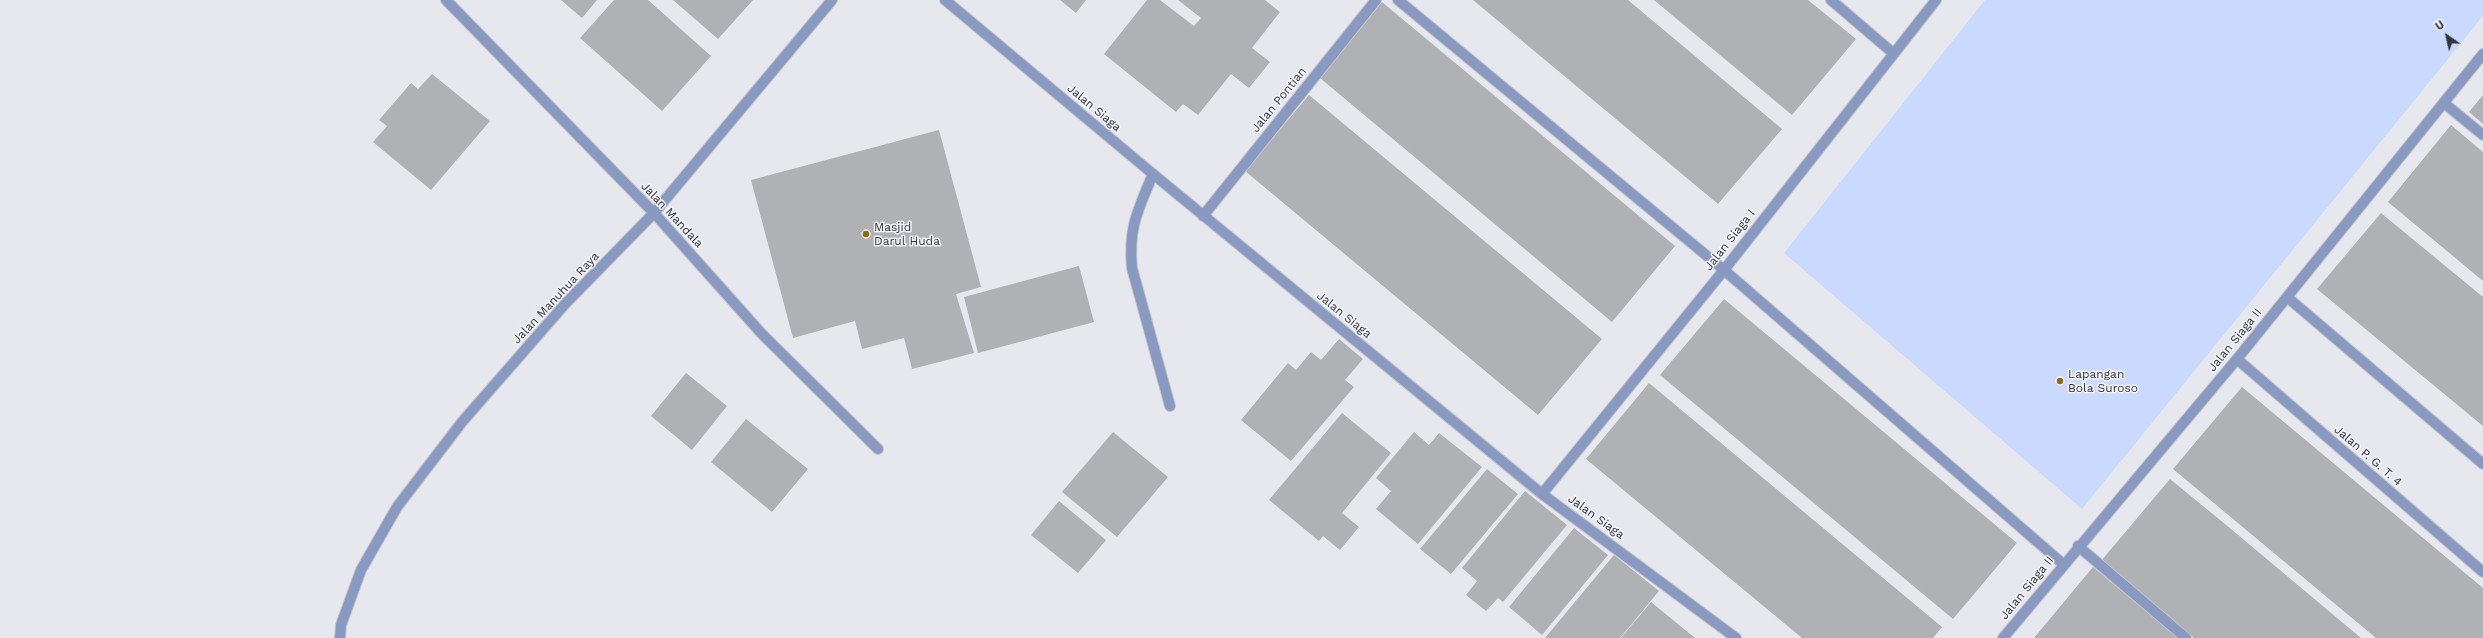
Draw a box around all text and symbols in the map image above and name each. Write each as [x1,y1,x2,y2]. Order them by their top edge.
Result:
north arrow [2427,16,2467,56]
text: U [2433,18,2447,33]
street label: Jalan Pontian [1248,65,1310,135]
street label: Jalan Siaga [1064,81,1124,135]
street label: Jalan Mandala [638,179,706,251]
street label: Jalan Siaga I [1702,206,1758,274]
place label: Masjid Darul Huda [874,220,940,248]
marker: Masjid Darul Huda [861,229,871,239]
street label: Jalan Manuhua Raya [510,249,602,347]
street label: Jalan Siaga [1314,289,1374,341]
street label: Jalan Siaga II [2205,305,2265,375]
place label: Lapangan Bola Suroso [2068,367,2138,395]
marker: Lapangan Bola Suroso [2055,376,2065,386]
street label: Jalan P. G. T. 4 [2331,423,2405,489]
street label: Jalan Siaga [1565,492,1627,542]
street label: Jalan Siaga II [1997,553,2057,623]

